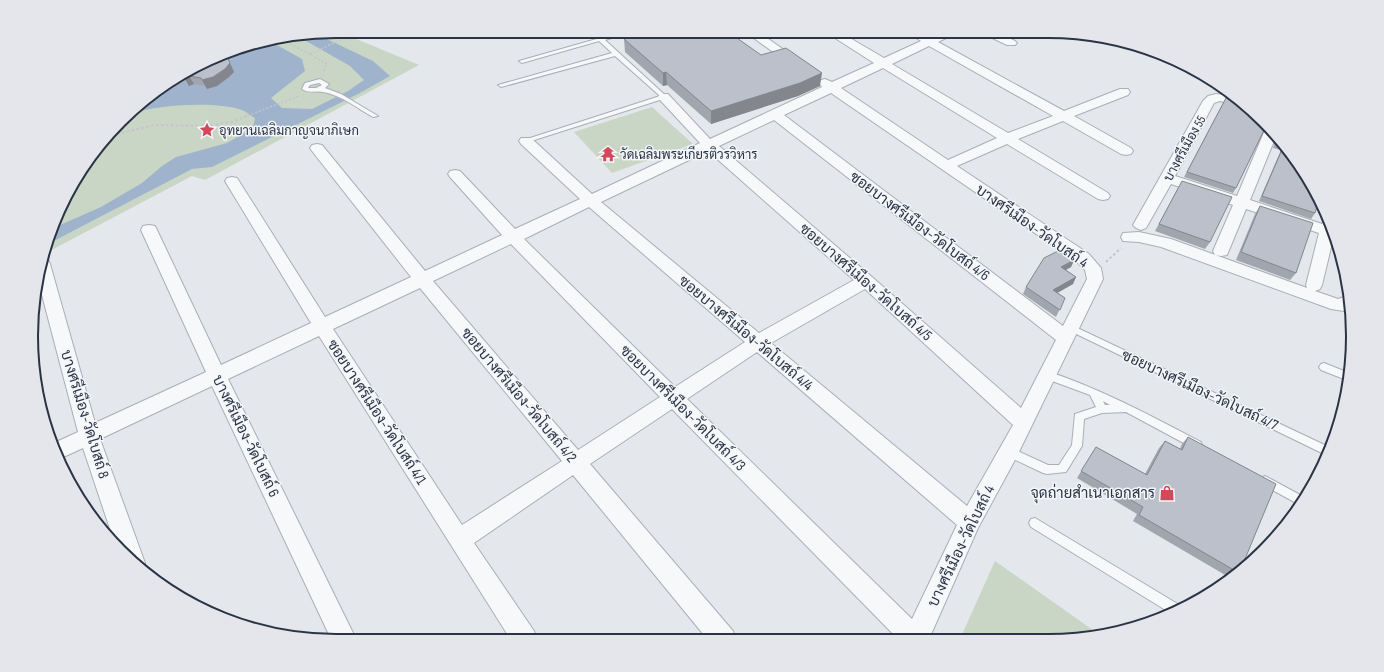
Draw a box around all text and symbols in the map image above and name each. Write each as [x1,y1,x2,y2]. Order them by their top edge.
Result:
street label: บางศรีเมือง 55 [1158,112,1210,184]
place icon: อุทยานเฉลิมกาญจนาภิเษก [198,121,216,139]
place label: อุทยานเฉลิมกาญจนาภิเษก [219,122,359,140]
temple icon: วัดเฉลิมพระเกียรติวรวิหาร [599,145,617,163]
place label: วัดเฉลิมพระเกียรติวรวิหาร [620,145,758,163]
street label: ซอยบางศรีเมือง-วัดโบสถ์ 4/6 [846,167,994,285]
street label: บางศรีเมือง-วัดโบสถ์ 4 [972,180,1092,272]
street label: ซอยบางศรีเมือง-วัดโบสถ์ 4/5 [795,219,937,345]
street label: ซอยบางศรีเมือง-วัดโบสถ์ 4/4 [675,271,817,395]
street label: ซอยบางศรีเมือง-วัดโบสถ์ 4/2 [457,323,581,467]
street label: ซอยบางศรีเมือง-วัดโบสถ์ 4/1 [323,336,432,489]
street label: ซอยบางศรีเมือง-วัดโบสถ์ 4/3 [616,341,750,475]
street label: ซอยบางศรีเมือง-วัดโบสถ์ 4/7 [1118,345,1282,435]
street label: บางศรีเมือง-วัดโบสถ์ 8 [56,347,114,481]
street label: บางศรีเมือง-วัดโบสถ์ 6 [208,372,284,500]
street label: บางศรีเมือง-วัดโบสถ์ 4 [923,482,999,610]
place label: จุดถ่ายสำเนาเอกสาร [1030,483,1155,504]
shop icon: จุดถ่ายสำเนาเอกสาร [1158,484,1176,502]

